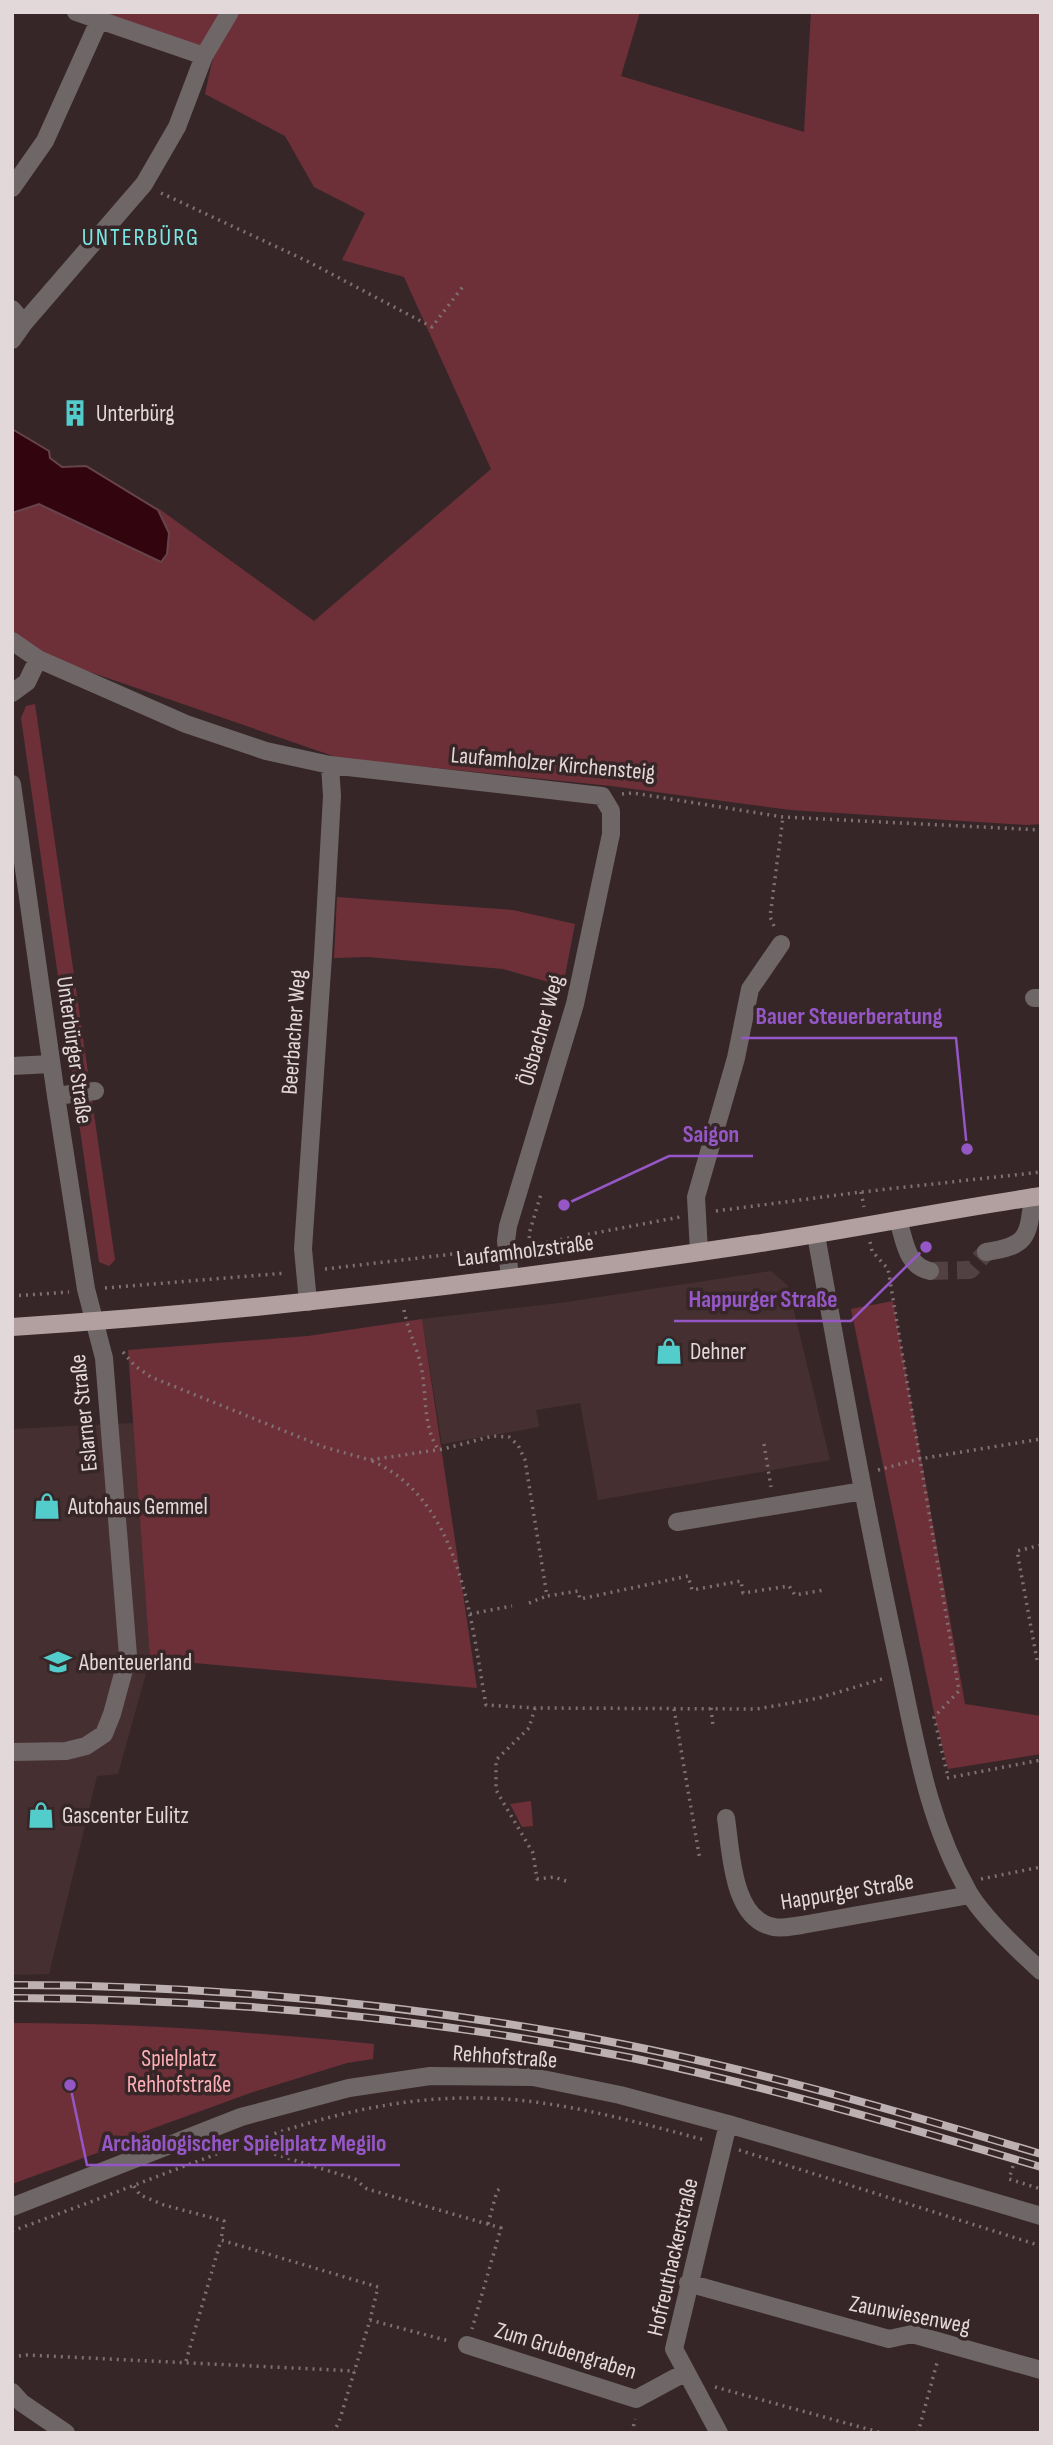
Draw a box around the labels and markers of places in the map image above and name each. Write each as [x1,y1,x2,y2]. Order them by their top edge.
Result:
building icon: Unterbürg [60,398,90,428]
place label: Unterbürg [96,400,174,428]
callout: Bauer Steuerberatung [741,993,956,1038]
callout: Saigon [669,1111,753,1156]
callout: Happurger Straße [674,1276,851,1321]
shop icon: Dehner [654,1336,684,1366]
place label: Dehner [690,1338,746,1366]
shop icon: Autohaus Gemmel [32,1491,62,1521]
place label: Autohaus Gemmel [67,1493,208,1521]
school or university icon: Abenteuerland [43,1647,73,1677]
place label: Abenteuerland [78,1649,192,1677]
shop icon: Gascenter Eulitz [26,1800,56,1830]
place label: Gascenter Eulitz [62,1802,189,1830]
callout: Archäologischer Spielplatz Megilo [87,2120,400,2165]

